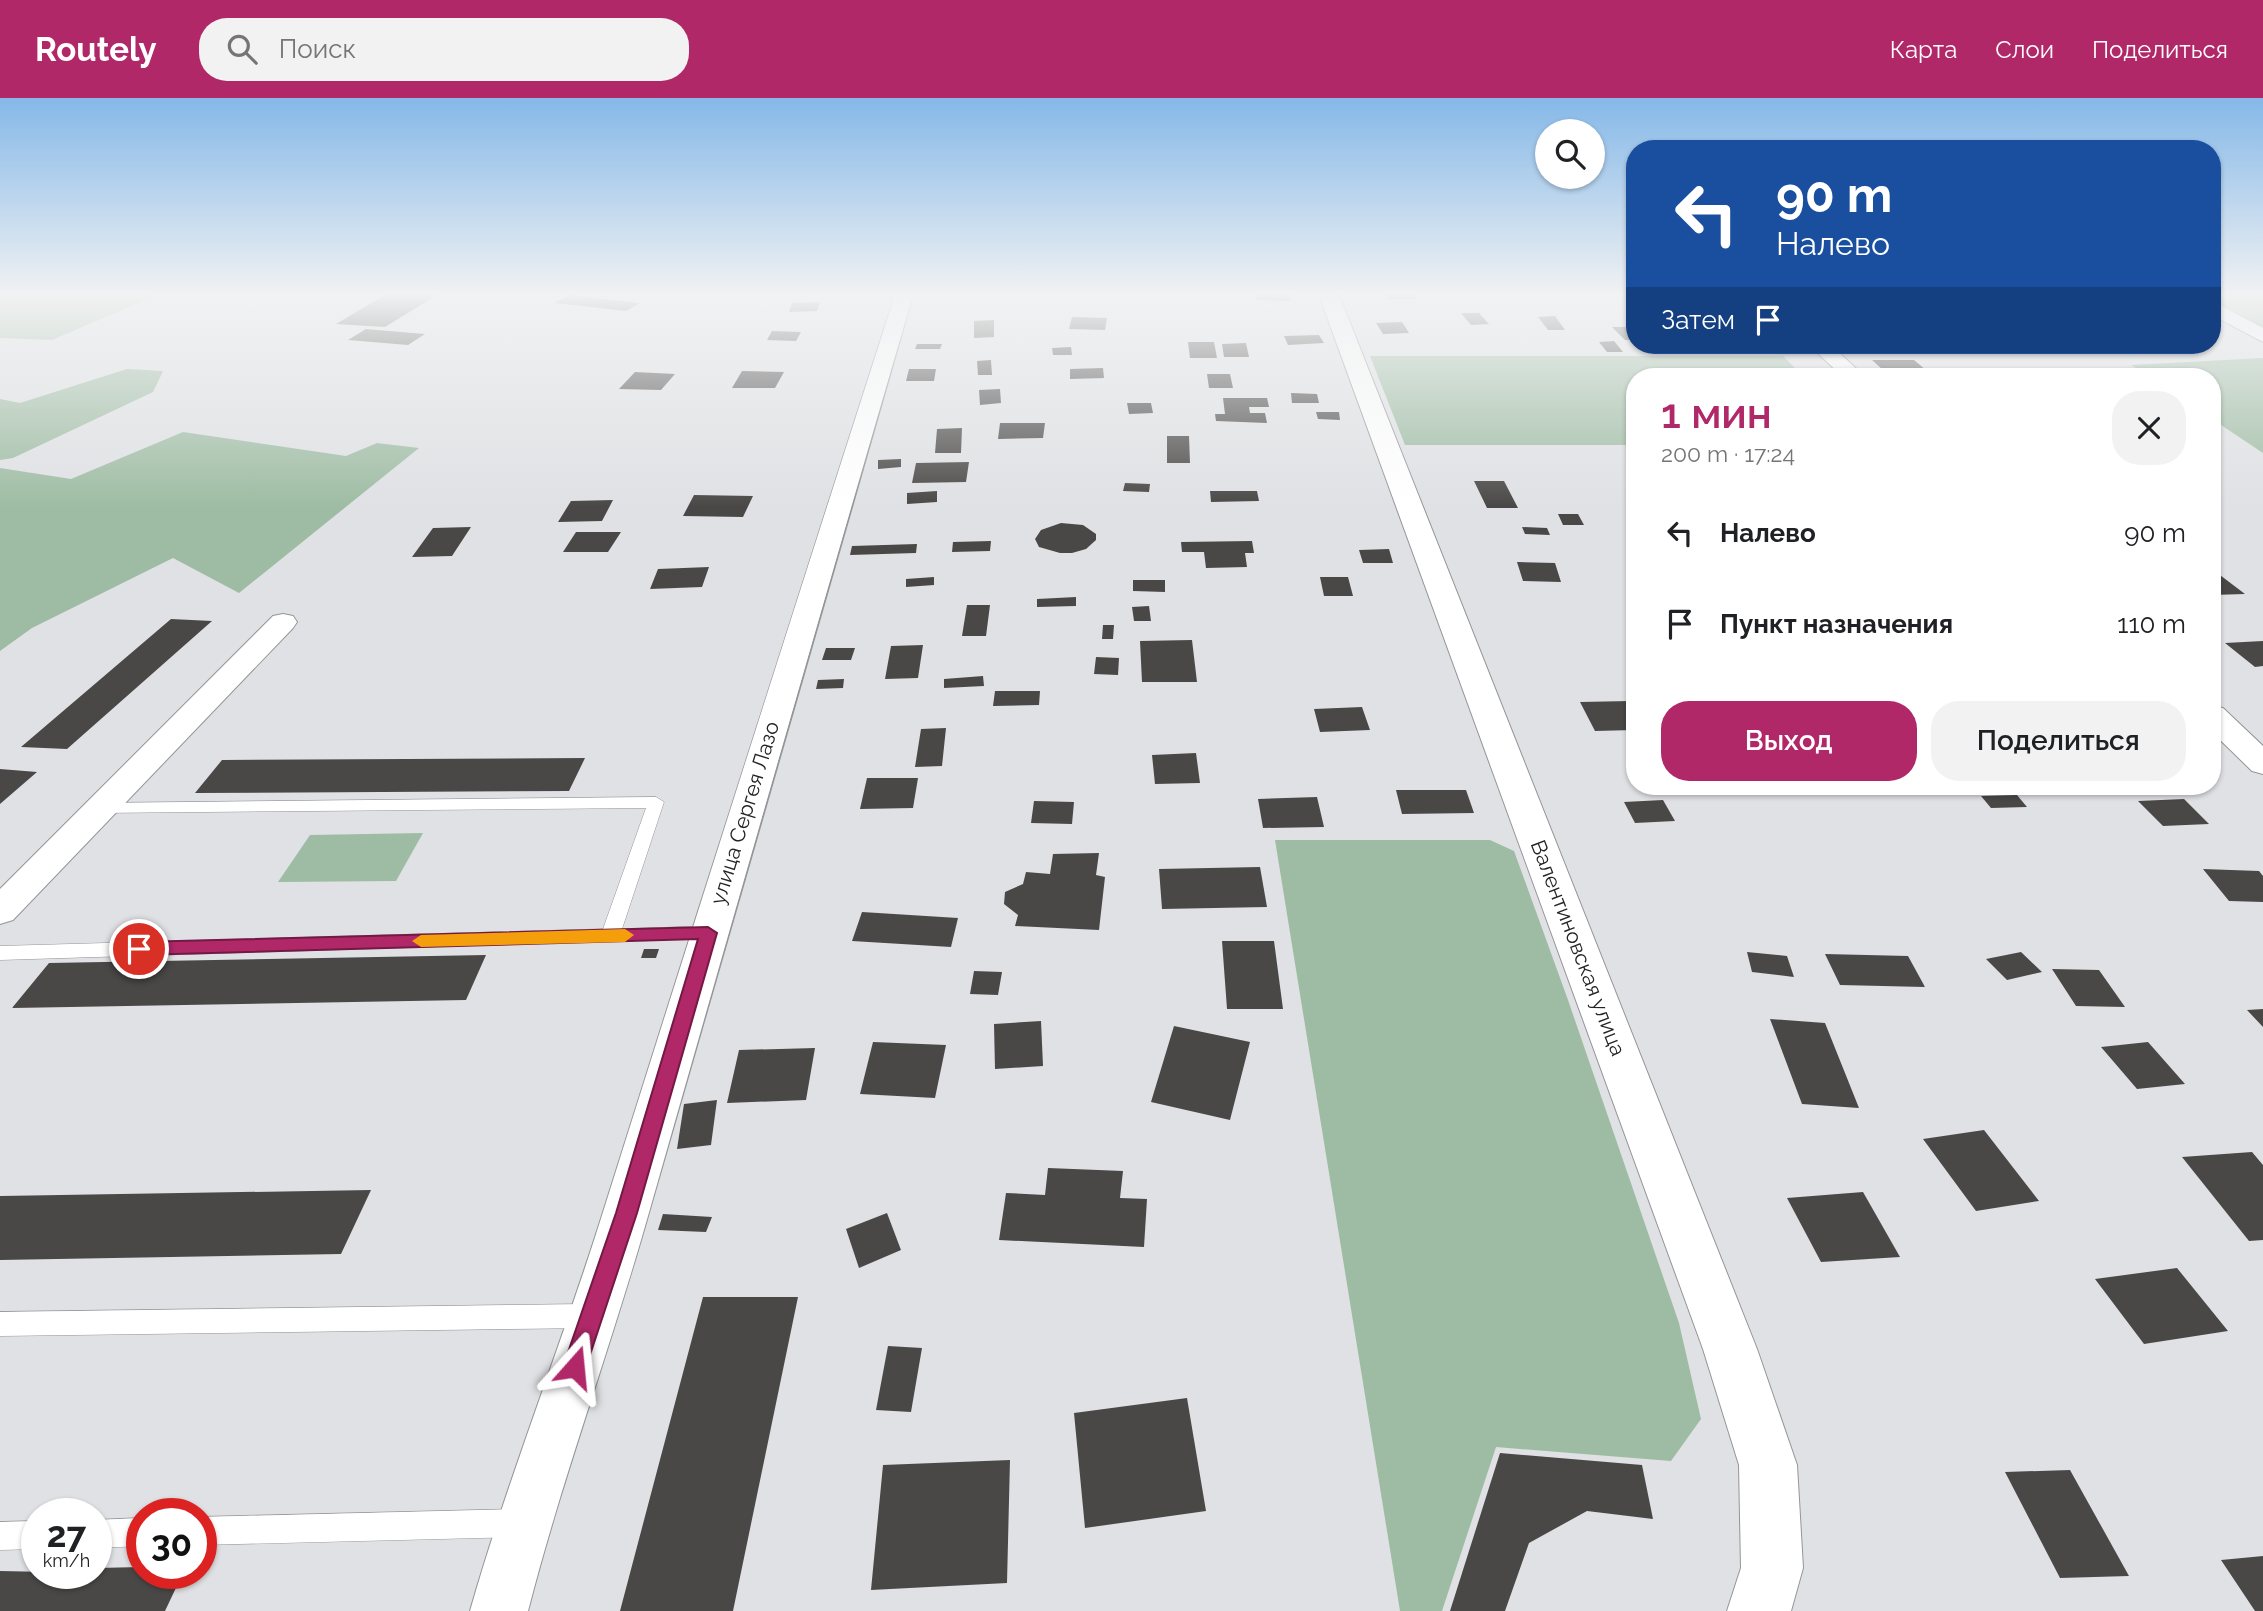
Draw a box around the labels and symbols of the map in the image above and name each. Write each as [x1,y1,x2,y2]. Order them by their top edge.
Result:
street label: улица Сергея Лазо [705,718,784,908]
street label: Валентиновская улица [1526,836,1631,1059]
pin [109,919,169,979]
position arrow [538,1330,612,1404]
speed limit sign: 30 [126,1498,217,1589]

